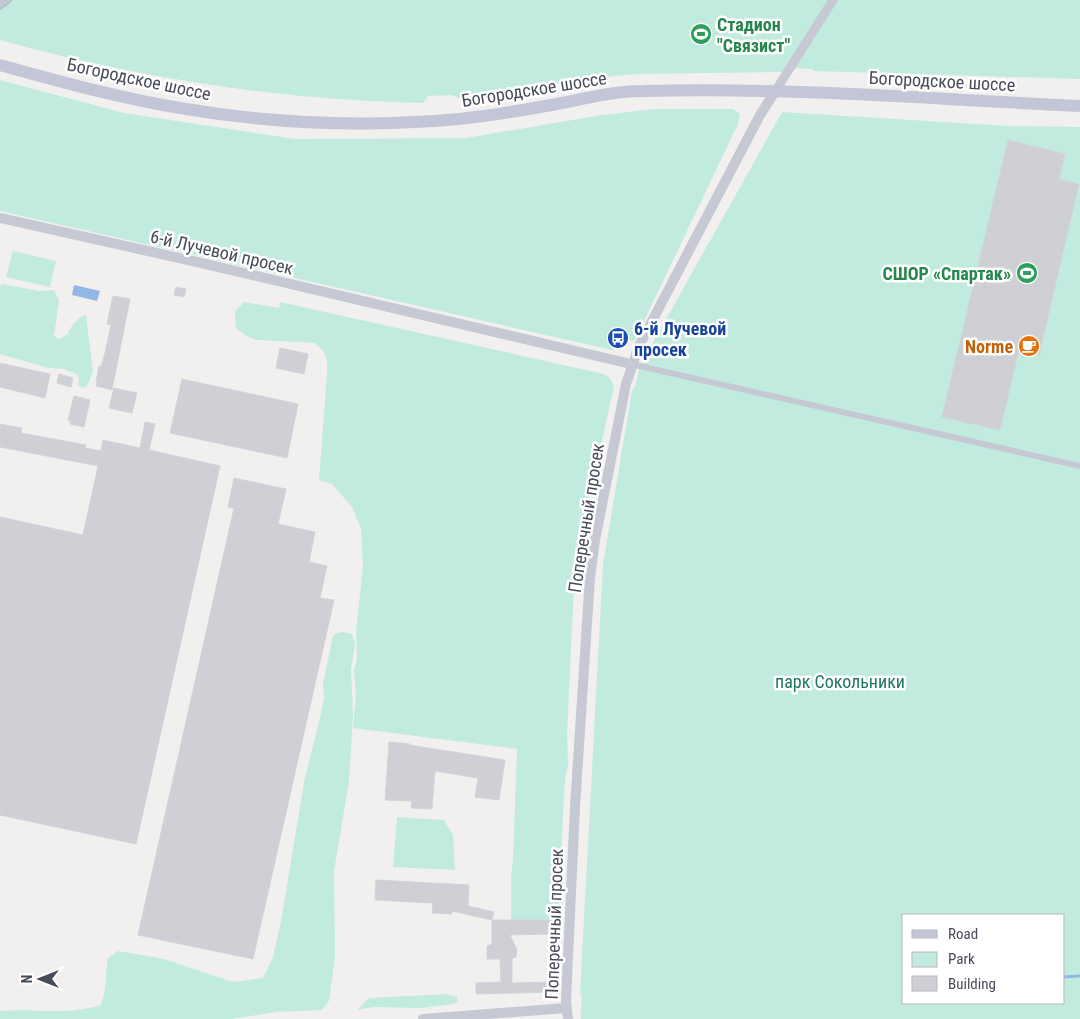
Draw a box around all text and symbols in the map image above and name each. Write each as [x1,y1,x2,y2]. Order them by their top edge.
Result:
place label: Стадион "Связист" [717,14,791,56]
sports icon: Стадион "Связист" [689,22,713,46]
street label: Богородское шоссе [65,53,213,105]
street label: Богородское шоссе [460,67,608,111]
street label: Богородское шоссе [868,67,1016,95]
street label: 6-й Лучевой просек [148,225,296,279]
sports icon: СШОР «Спартак» [1015,261,1039,285]
place label: СШОР «Спартак» [883,263,1011,284]
place label: 6-й Лучевой просек [634,318,726,360]
bus stop icon: 6-й Лучевой просек [606,326,630,350]
cafe icon: Norme [1017,334,1041,358]
place label: Norme [965,336,1013,357]
street label: Поперечный просек [564,441,608,594]
park label: парк Сокольники [775,671,905,692]
street label: Поперечный просек [541,848,567,1000]
legend [902,914,1065,1004]
text: Road [948,925,978,943]
text: Park [948,950,975,968]
north arrow [15,954,65,1004]
text: N [19,975,35,983]
text: Building [948,975,996,993]

